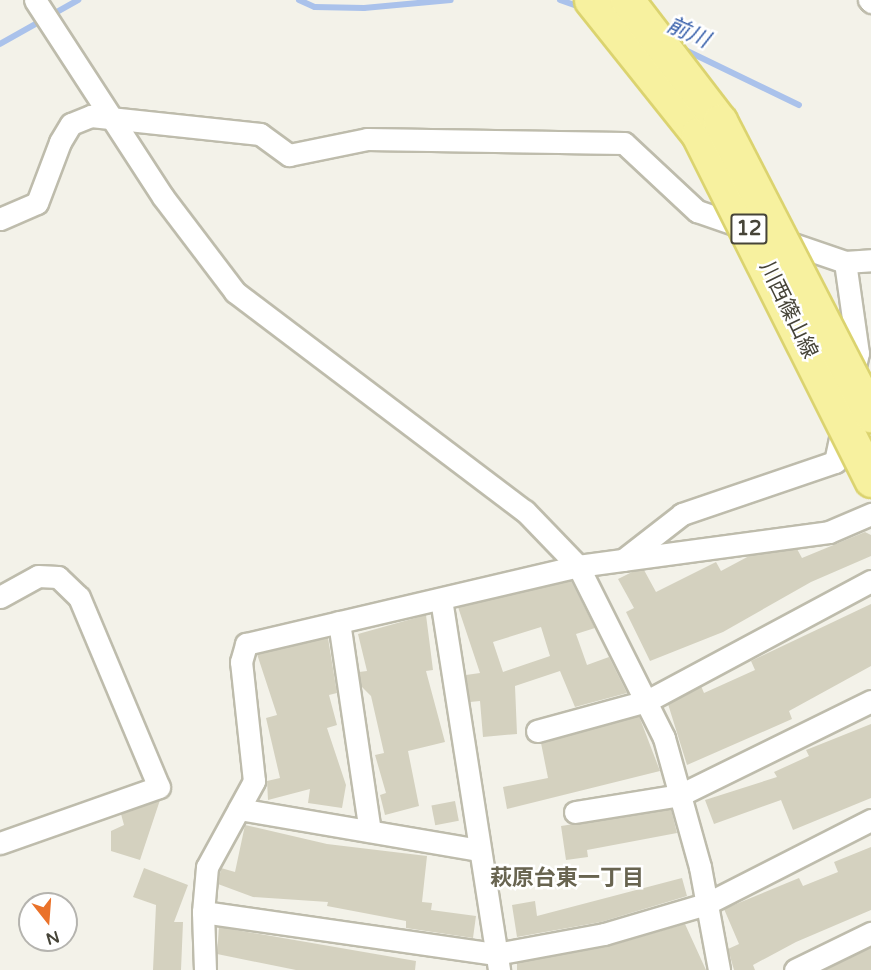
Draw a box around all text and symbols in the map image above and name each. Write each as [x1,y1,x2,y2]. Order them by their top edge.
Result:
water label: 前川 [663,12,713,54]
road number: 12 [730,212,768,246]
street label: 川西篠山線 [754,257,822,363]
district label: 萩原台東一丁目 [490,866,644,892]
north arrow [18,892,78,952]
text: N [44,926,62,949]

